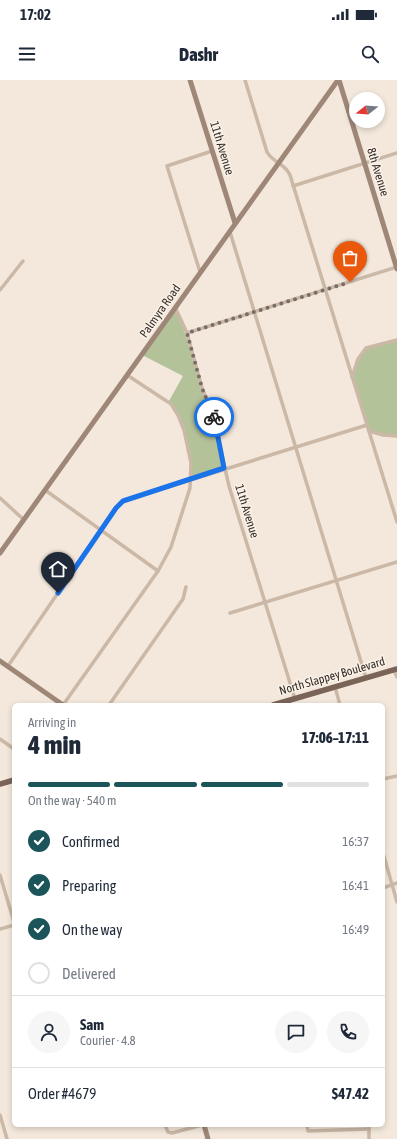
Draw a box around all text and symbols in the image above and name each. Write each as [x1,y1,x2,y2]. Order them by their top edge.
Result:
text: 17:02 [20,6,51,23]
icon: menu [16,43,38,65]
icon: search [359,43,381,65]
text: Dashr [179,44,218,65]
north arrow [349,92,385,128]
map controls [349,92,385,128]
street label: 11th Avenue [207,119,237,177]
street label: 8th Avenue [364,146,392,198]
pin [333,241,367,282]
icon: bag [339,247,361,269]
street label: Palmyra Road [137,282,183,340]
courier [194,397,234,437]
icon: bike [203,406,225,428]
street label: 11th Avenue [232,482,262,540]
pin [41,552,75,593]
icon: home [47,558,69,580]
street label: North Slappey Boulevard [278,654,386,698]
text: Arriving in [28,715,76,730]
text: 17:06–17:11 [302,729,369,746]
text: 4 min [28,730,81,760]
text: On the way · 540 m [28,793,116,808]
icon: check [28,830,50,852]
text: Confirmed [62,833,120,850]
text: 16:37 [342,834,369,849]
icon: check [28,874,50,896]
text: Preparing [62,877,116,894]
text: 16:41 [342,878,369,893]
icon: check [28,918,50,940]
text: On the way [62,921,123,938]
text: 16:49 [342,922,369,937]
text: Delivered [62,965,116,982]
button: person [28,1011,70,1053]
button: chat [275,1011,317,1053]
button: phone [327,1011,369,1053]
text: Sam [80,1016,104,1033]
text: Courier · 4.8 [80,1033,136,1048]
text: Order #4679 [28,1085,96,1102]
text: $47.42 [332,1085,369,1102]

